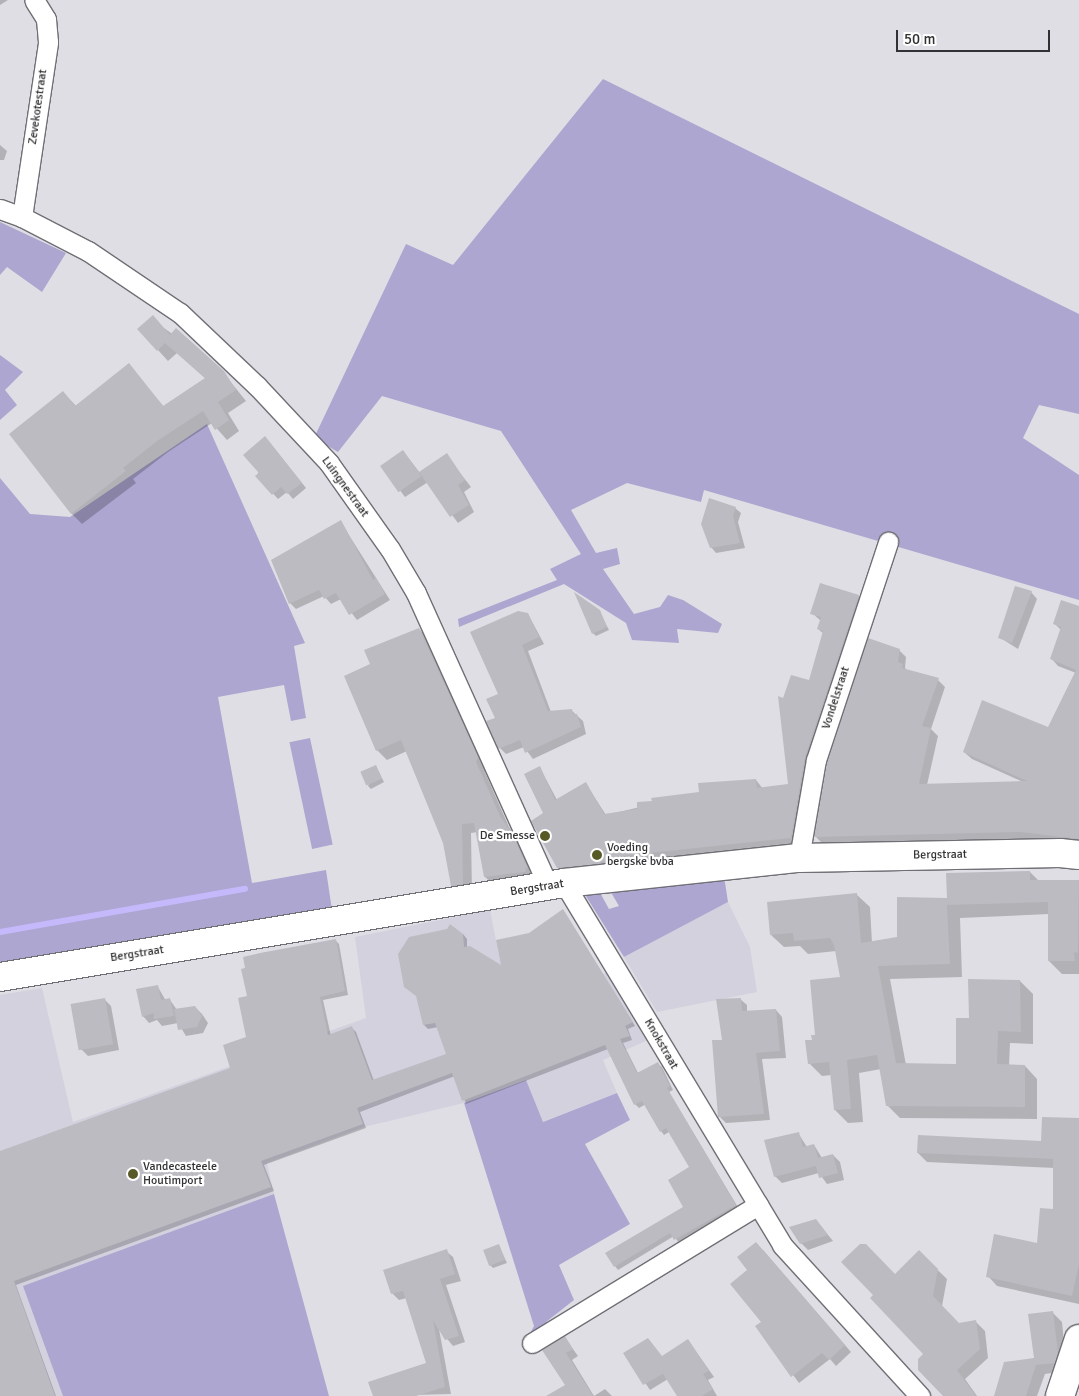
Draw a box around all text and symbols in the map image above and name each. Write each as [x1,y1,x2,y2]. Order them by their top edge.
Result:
scale bar [899,20,1053,52]
text: 50 m [904,30,935,48]
street label: Zevekotestraat [26,69,50,145]
street label: Luingnestraat [318,454,372,520]
street label: Vondelstraat [819,665,853,731]
place label: De Smesse [480,829,535,843]
marker: De Smesse [539,830,551,842]
place label: Voeding bergske bvba [607,841,674,869]
street label: Bergstraat [913,847,967,863]
marker: Voeding bergske bvba [591,849,603,861]
street label: Bergstraat [509,877,565,899]
street label: Bergstraat [109,943,165,965]
street label: Knokstraat [641,1016,681,1072]
place label: Vandecasteele Houtimport [143,1160,217,1188]
marker: Vandecasteele Houtimport [127,1168,139,1180]

